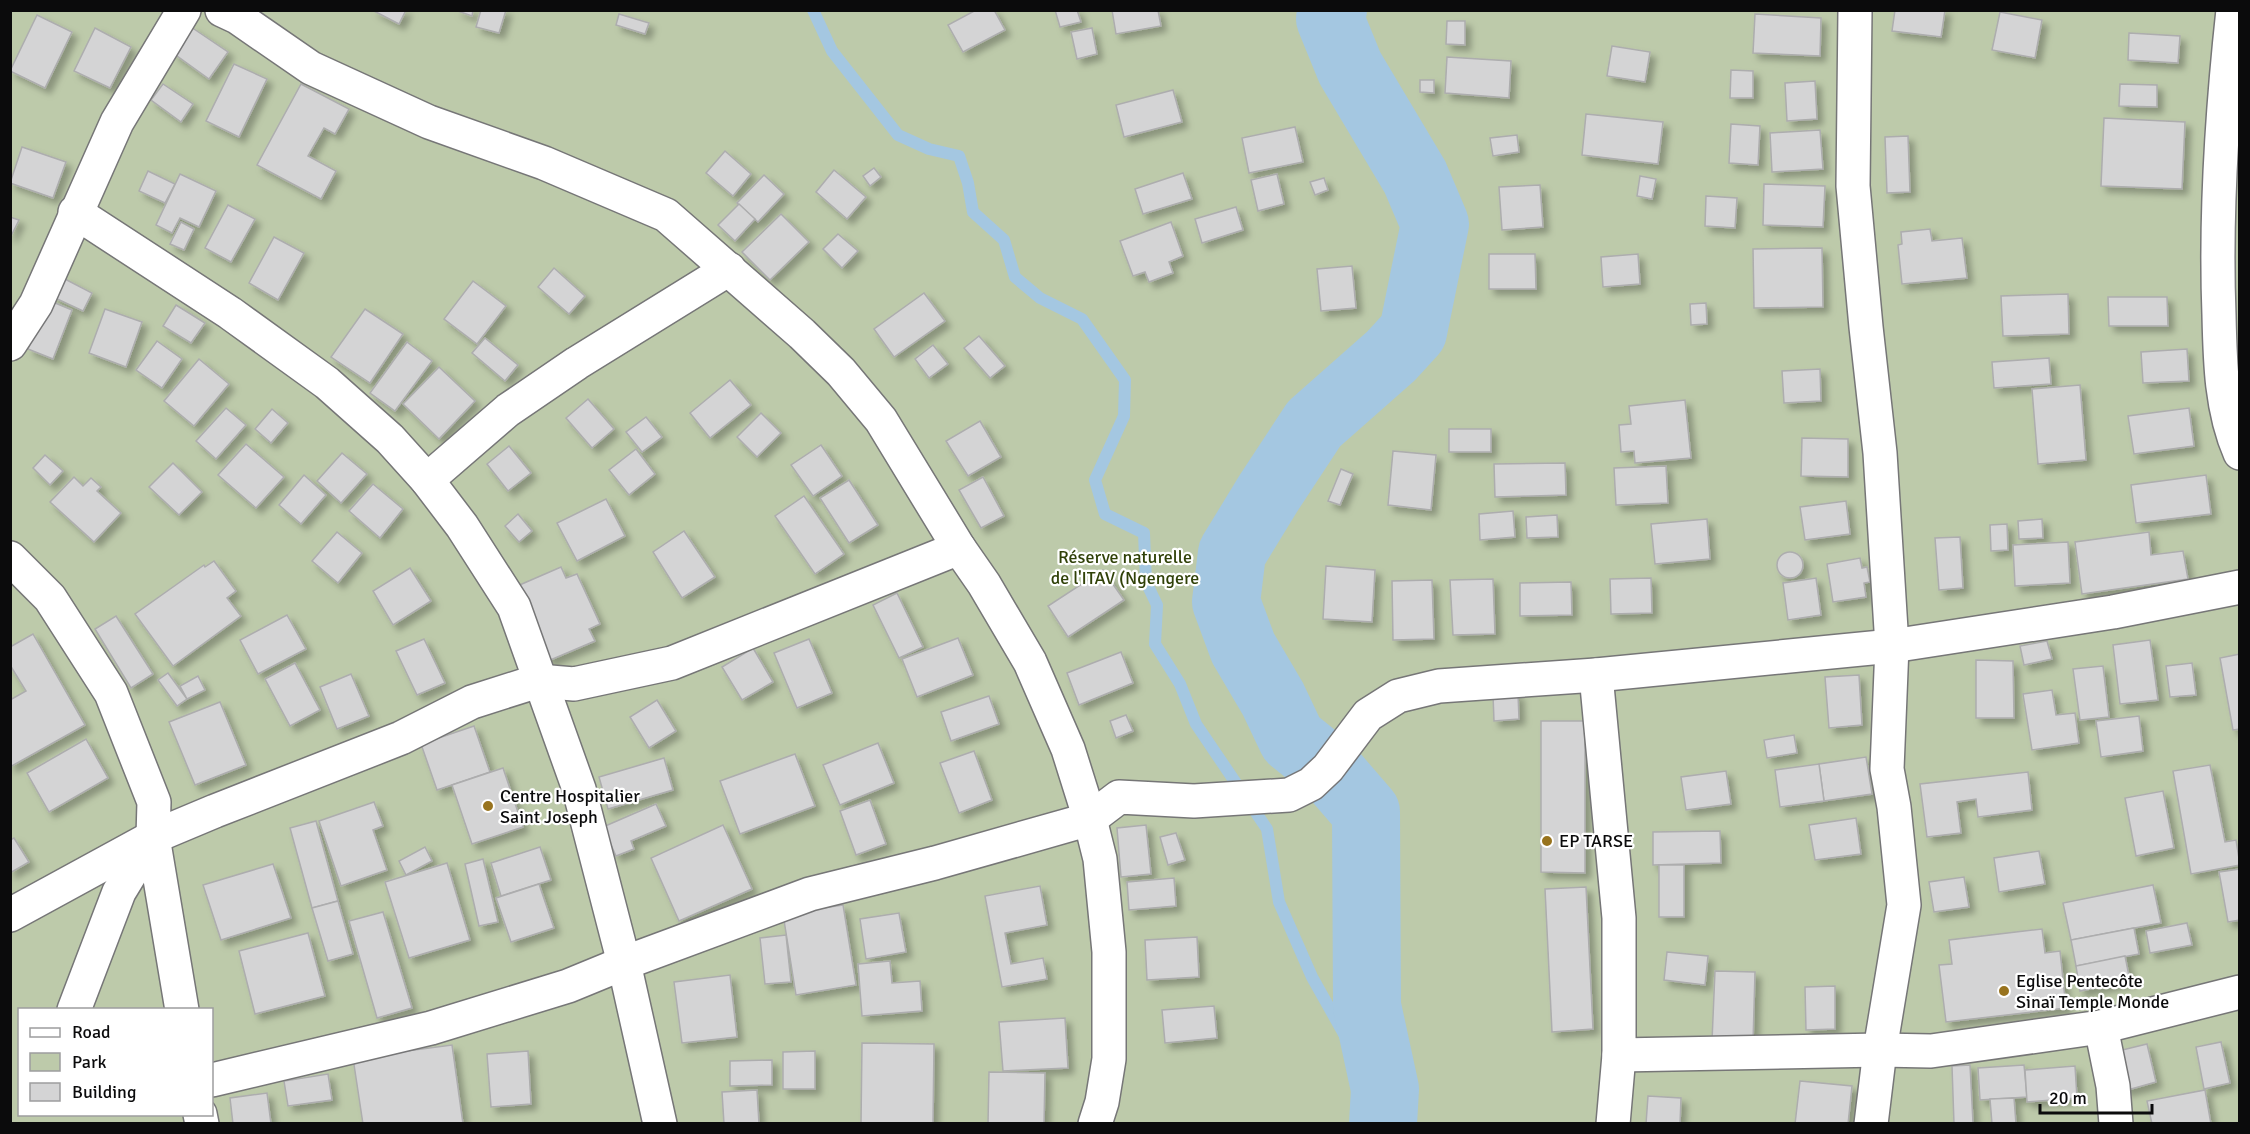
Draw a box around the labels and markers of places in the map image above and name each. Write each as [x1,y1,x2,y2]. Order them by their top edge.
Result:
place label: Centre Hospitalier Saint Joseph [500,785,640,828]
marker: Centre Hospitalier Saint Joseph [481,799,495,813]
place label: EP TARSE [1559,830,1633,852]
marker: EP TARSE [1540,834,1554,848]
place label: Eglise Pentecôte Sinaï Temple Monde [2016,970,2169,1013]
marker: Eglise Pentecôte Sinaï Temple Monde [1997,984,2011,998]

